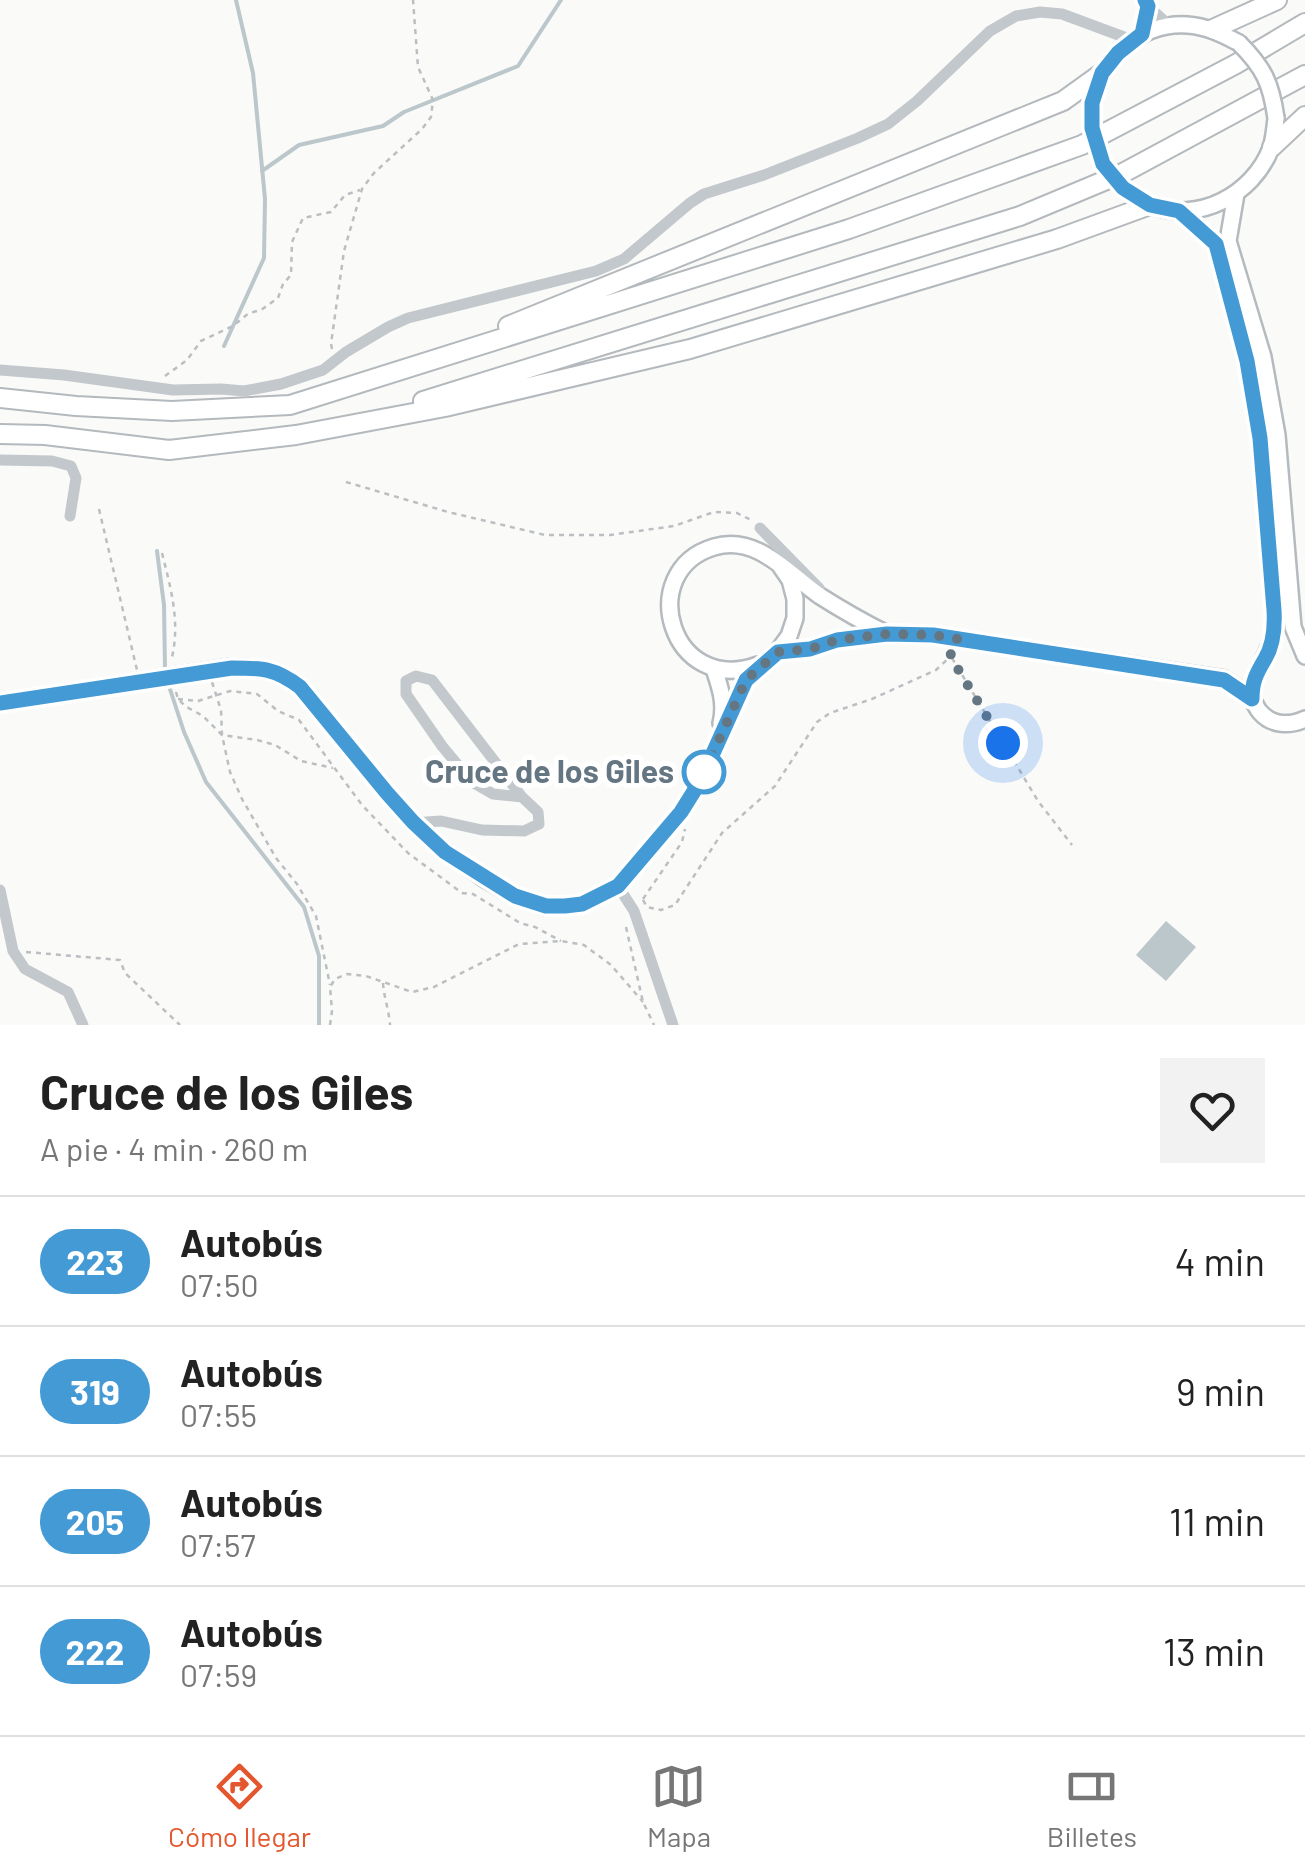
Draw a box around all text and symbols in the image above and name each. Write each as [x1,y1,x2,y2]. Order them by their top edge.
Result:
your location [978,718,1028,768]
place label: Cruce de los Giles [425,751,674,789]
marker: Cruce de los Giles [683,751,725,793]
button: heart [1160,1058,1265,1163]
text: Cruce de los Giles [40,1062,413,1120]
text: A pie · 4 min · 260 m [40,1129,308,1167]
text: Autobús [180,1219,323,1265]
text: 4 min [1175,1238,1265,1284]
text: 223 [66,1240,124,1282]
text: 07:50 [180,1265,259,1303]
text: Autobús [180,1349,323,1395]
text: 9 min [1176,1368,1265,1414]
text: 319 [70,1370,120,1412]
text: 07:55 [180,1395,257,1433]
text: Autobús [180,1479,323,1525]
text: 11 min [1169,1498,1265,1544]
text: 205 [66,1500,124,1542]
text: 07:57 [180,1525,256,1563]
text: Autobús [180,1609,323,1655]
text: 13 min [1163,1628,1265,1674]
text: 222 [66,1630,124,1672]
text: 07:59 [180,1655,257,1693]
tab: Cómo llegar [168,1759,311,1853]
tab: Mapa [647,1759,711,1853]
tab: Billetes [1047,1759,1137,1853]

